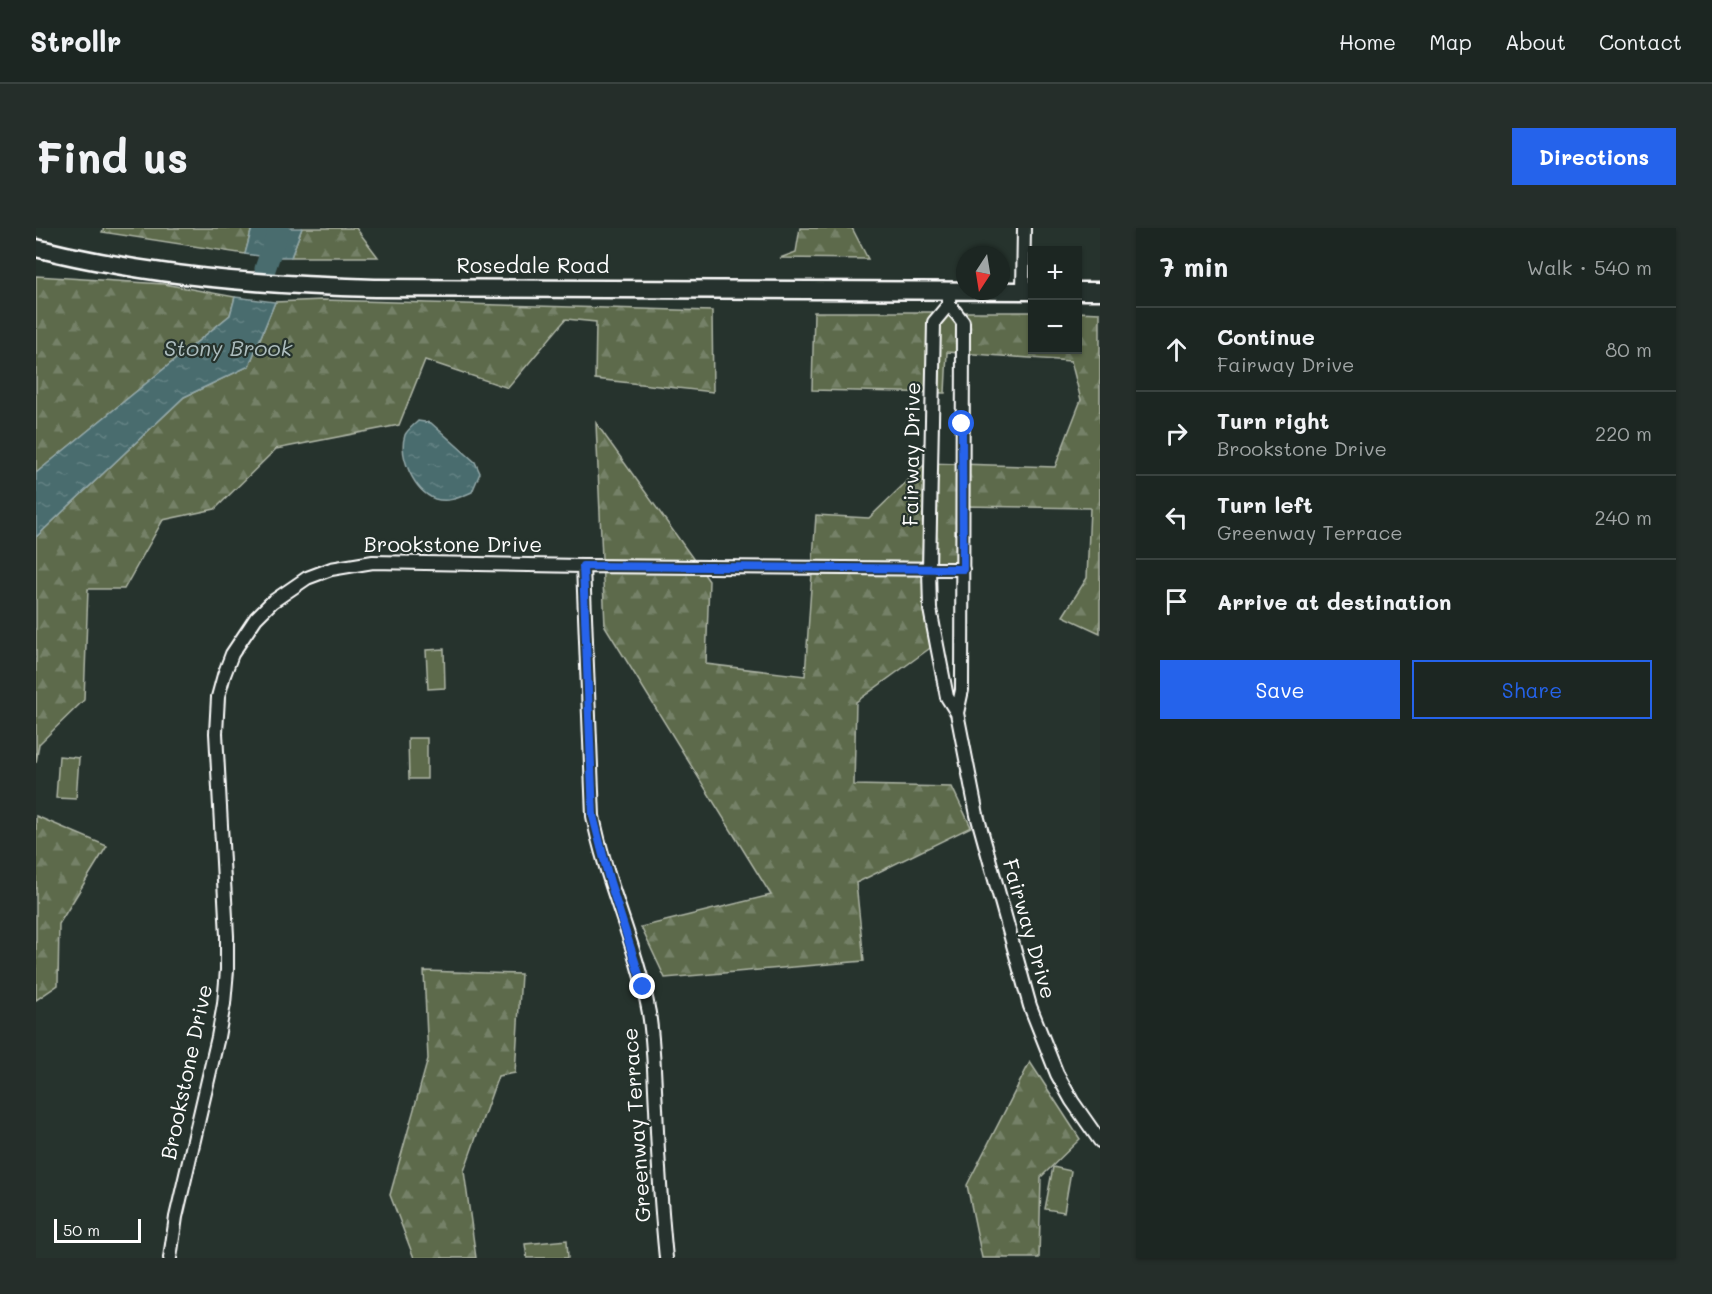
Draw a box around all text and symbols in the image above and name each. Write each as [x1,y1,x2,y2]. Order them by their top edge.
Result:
text: Strollr [30,23,121,59]
text: Home [1339,28,1396,55]
text: Map [1429,28,1472,55]
text: About [1505,28,1566,55]
text: Contact [1599,28,1682,55]
button: Directions [1512,128,1676,185]
text: Find us [36,129,188,184]
north arrow [956,246,1010,300]
map controls [1028,246,1082,354]
button: + [1028,246,1082,300]
text: 7 min [1160,250,1228,284]
street label: Rosedale Road [457,251,609,278]
text: Walk · 540 m [1527,254,1652,280]
button: − [1028,300,1082,354]
text: Continue [1217,322,1315,351]
water label: Stony Brook [164,333,293,362]
icon: ahead [1160,333,1193,366]
text: 80 m [1605,336,1652,362]
text: Fairway Drive [1217,351,1354,377]
street label: Fairway Drive [896,382,925,526]
text: Turn right [1217,406,1329,435]
route start [948,410,974,436]
icon: right [1160,417,1193,450]
text: 220 m [1595,420,1652,446]
text: Brookstone Drive [1217,435,1387,461]
text: Turn left [1217,490,1313,519]
icon: left [1160,501,1193,534]
text: 240 m [1594,504,1652,530]
text: Greenway Terrace [1217,519,1403,545]
street label: Brookstone Drive [364,530,542,557]
icon: arrive [1160,585,1193,618]
text: Arrive at destination [1217,587,1452,616]
button: Save [1160,660,1400,719]
button: Share [1412,660,1652,719]
street label: Fairway Drive [998,855,1063,1002]
route end [629,973,655,999]
street label: Brookstone Drive [154,982,217,1162]
street label: Greenway Terrace [615,1027,656,1223]
scale bar [54,1216,141,1244]
text: 50 m [63,1219,100,1240]

